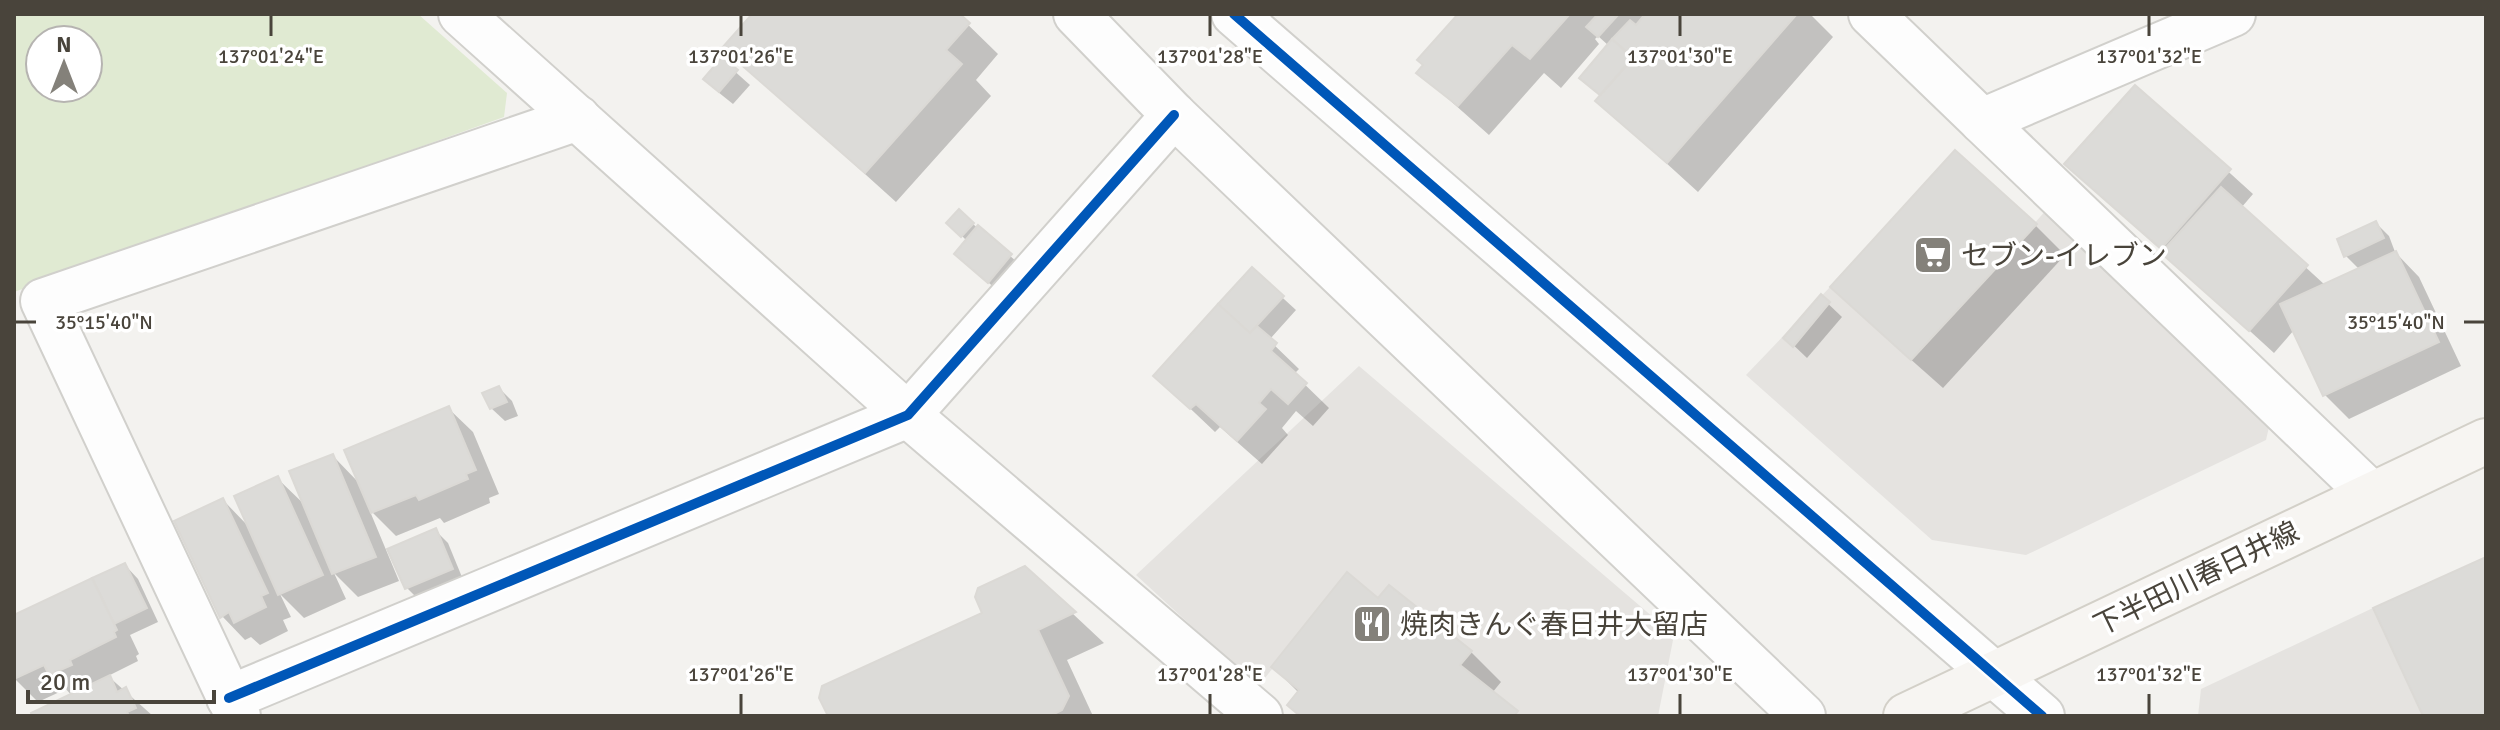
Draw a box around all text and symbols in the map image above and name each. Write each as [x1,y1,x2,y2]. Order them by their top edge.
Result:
north arrow [24,24,104,104]
text: N [56,31,72,58]
text: 137°01'24"E [218,44,324,69]
text: 137°01'26"E [688,44,794,69]
text: 137°01'28"E [1157,44,1263,69]
text: 137°01'30"E [1627,44,1733,69]
text: 137°01'32"E [2096,44,2202,69]
supermarket icon: セブン-イレブン [1912,234,1954,276]
place label: セブン-イレブン [1961,239,2167,273]
text: 35°15'40"N [55,310,153,335]
text: 35°15'40"N [2347,310,2445,335]
street label: 下半田川春日井線 [2088,515,2305,643]
restaurant icon: 焼肉きんぐ春日井大留店 [1351,603,1393,645]
place label: 焼肉きんぐ春日井大留店 [1400,608,1708,642]
scale bar [28,654,214,704]
text: 137°01'26"E [688,662,794,687]
text: 137°01'28"E [1157,662,1263,687]
text: 137°01'30"E [1627,662,1733,687]
text: 137°01'32"E [2096,662,2202,687]
text: 20 m [40,667,90,697]

